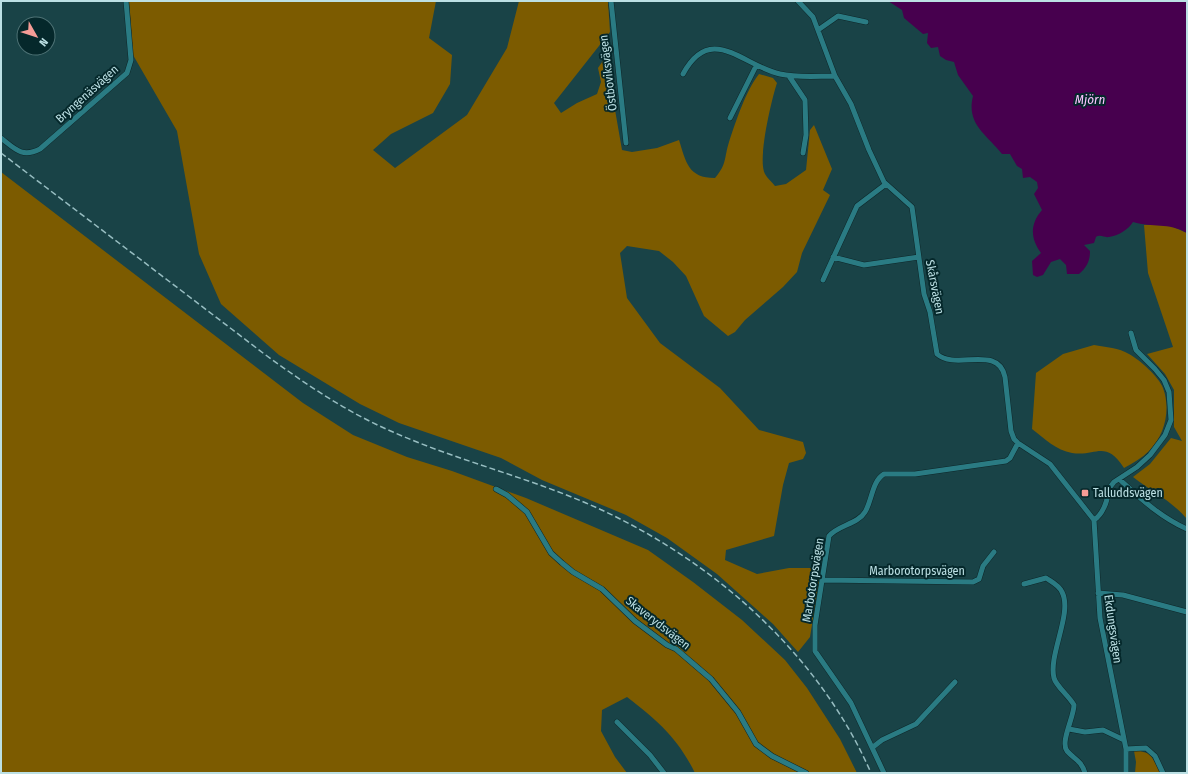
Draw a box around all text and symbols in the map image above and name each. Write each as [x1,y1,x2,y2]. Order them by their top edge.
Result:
north arrow [16,16,56,56]
street label: Östboviksvägen [594,34,620,112]
text: N [36,35,51,49]
street label: Bryngenäsvägen [53,62,121,126]
water label: Mjörn [1075,92,1106,107]
street label: Skårsvägen [923,259,947,315]
place label: Talluddsvägen [1093,486,1163,500]
marker: Talluddsvägen [1080,488,1090,498]
street label: Marbotorpsvägen [799,537,827,623]
street label: Marborotorpsvägen [869,564,965,578]
street label: Skaverydsvägen [623,594,693,652]
street label: Ekdungsvägen [1101,594,1125,664]

